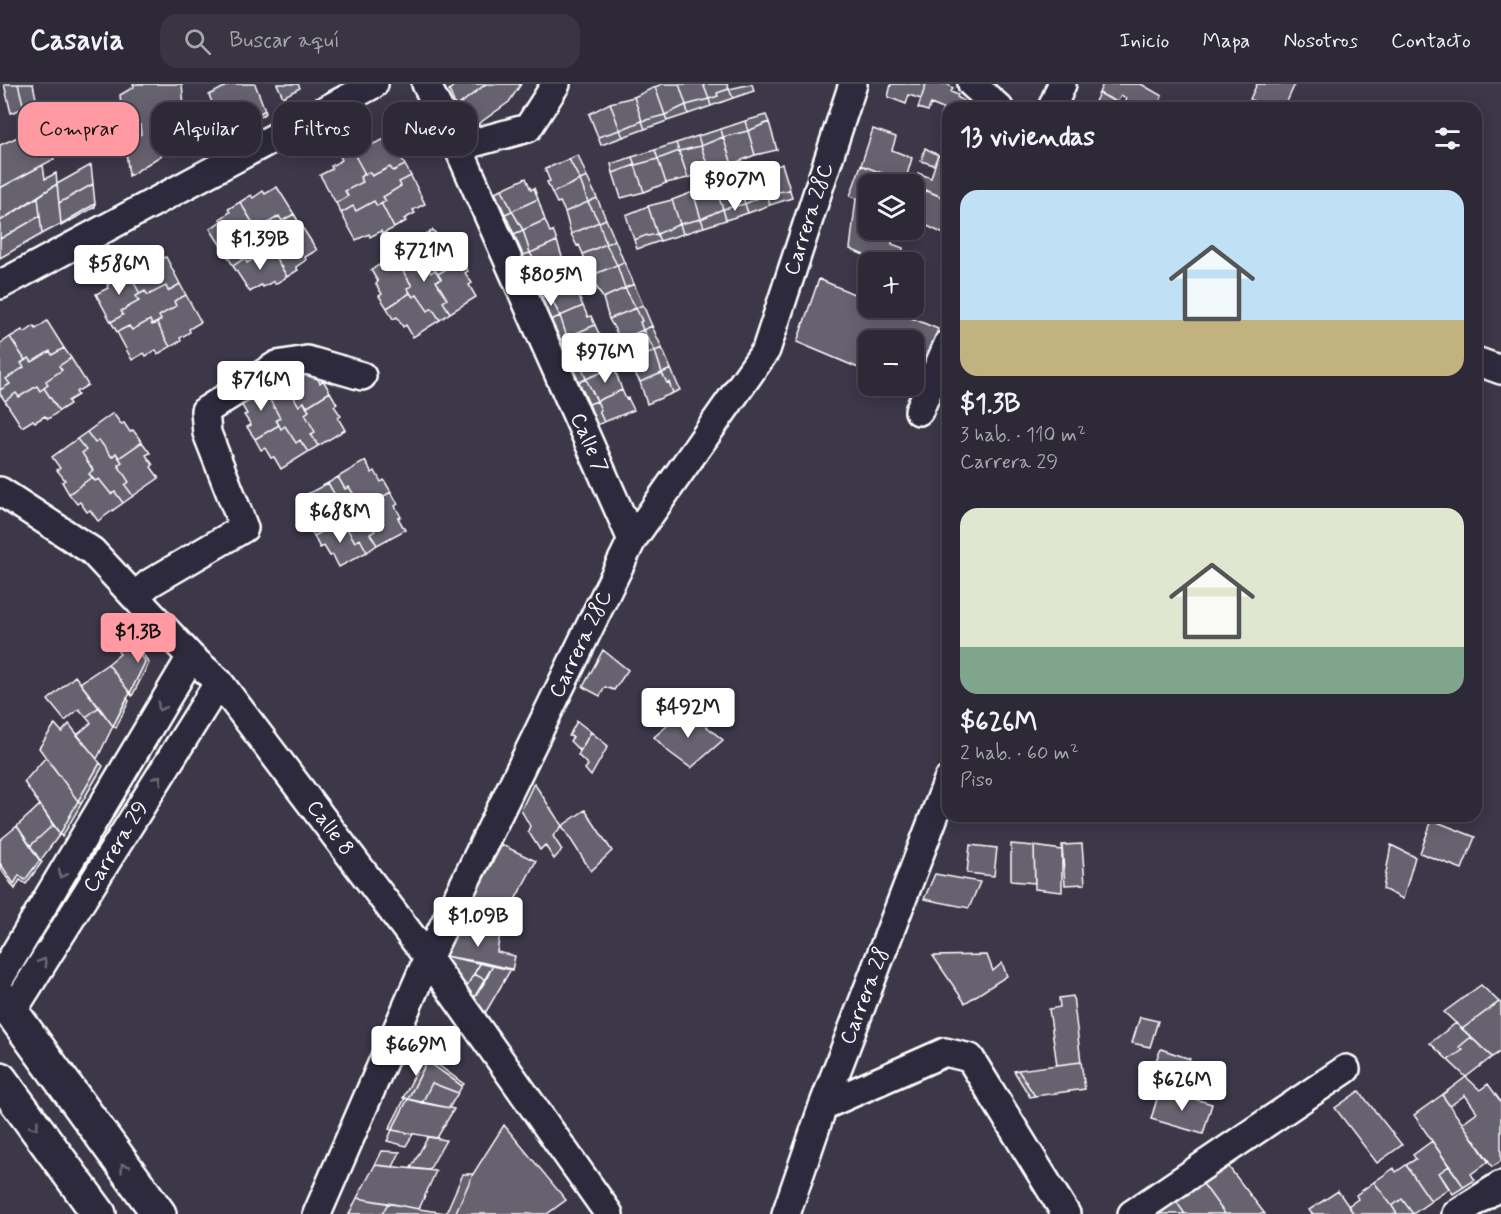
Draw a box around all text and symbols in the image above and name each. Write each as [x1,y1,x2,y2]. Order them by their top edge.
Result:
search box [160,14,580,68]
text: Casavia [30,23,124,60]
icon: search [181,25,214,58]
text: Buscar aquí [229,27,340,55]
text: Inicio [1120,27,1170,55]
text: Mapa [1203,27,1250,55]
text: Nosotros [1283,27,1358,55]
text: Contacto [1391,27,1471,55]
chip: Comprar [18,102,139,156]
chip: Alquilar [151,102,261,156]
chip: Filtros [273,102,371,156]
chip: Nuevo [383,102,477,156]
text: 13 viviendas [960,121,1095,155]
icon: filters [1431,122,1464,155]
street label: Carrera 28C [778,159,840,279]
pin: $907M [693,161,777,212]
text: $907M [704,167,766,194]
map controls [858,174,924,396]
button: layers [858,174,924,240]
pin: $1.39B [211,220,309,271]
text: $1.39B [231,226,289,253]
icon: home [1158,229,1266,337]
pin: $721M [382,232,466,283]
text: $721M [394,238,454,265]
pin: $586M [77,245,161,296]
text: $586M [88,251,150,278]
button: + [858,252,924,318]
pin: $805M [509,256,593,307]
text: $805M [519,262,583,289]
button: − [858,330,924,396]
pin: $976M [563,333,647,384]
text: $976M [576,339,634,366]
pin: $716M [219,361,303,412]
text: $716M [231,367,291,394]
text: $1.3B [960,388,1021,422]
street label: Calle 7 [563,408,615,478]
text: 3 hab. · 110 m² [960,422,1086,449]
text: Carrera 29 [960,449,1058,476]
pin: $688M [298,493,382,544]
text: $688M [309,499,371,526]
icon: home [1158,547,1266,655]
street label: Carrera 28C [543,585,619,703]
pin: $1.3B [96,613,180,664]
text: $1.3B [115,619,161,646]
pin: $492M [646,688,730,739]
text: $492M [656,694,720,721]
one-way arrow [157,701,169,711]
text: $626M [960,706,1037,740]
text: 2 hab. · 60 m² [960,740,1079,767]
text: Piso [960,767,993,794]
one-way arrow [150,775,161,786]
street label: Calle 8 [300,795,360,861]
street label: Carrera 29 [77,796,155,898]
one-way arrow [57,868,69,878]
pin: $1.09B [429,897,527,948]
text: $1.09B [448,903,508,930]
street label: Carrera 28 [834,943,896,1049]
one-way arrow [36,958,47,969]
pin: $669M [374,1026,458,1077]
text: $669M [385,1032,447,1059]
pin: $626M [1140,1061,1224,1112]
text: $626M [1152,1067,1212,1094]
one-way arrow [27,1120,38,1131]
one-way arrow [120,1162,131,1173]

